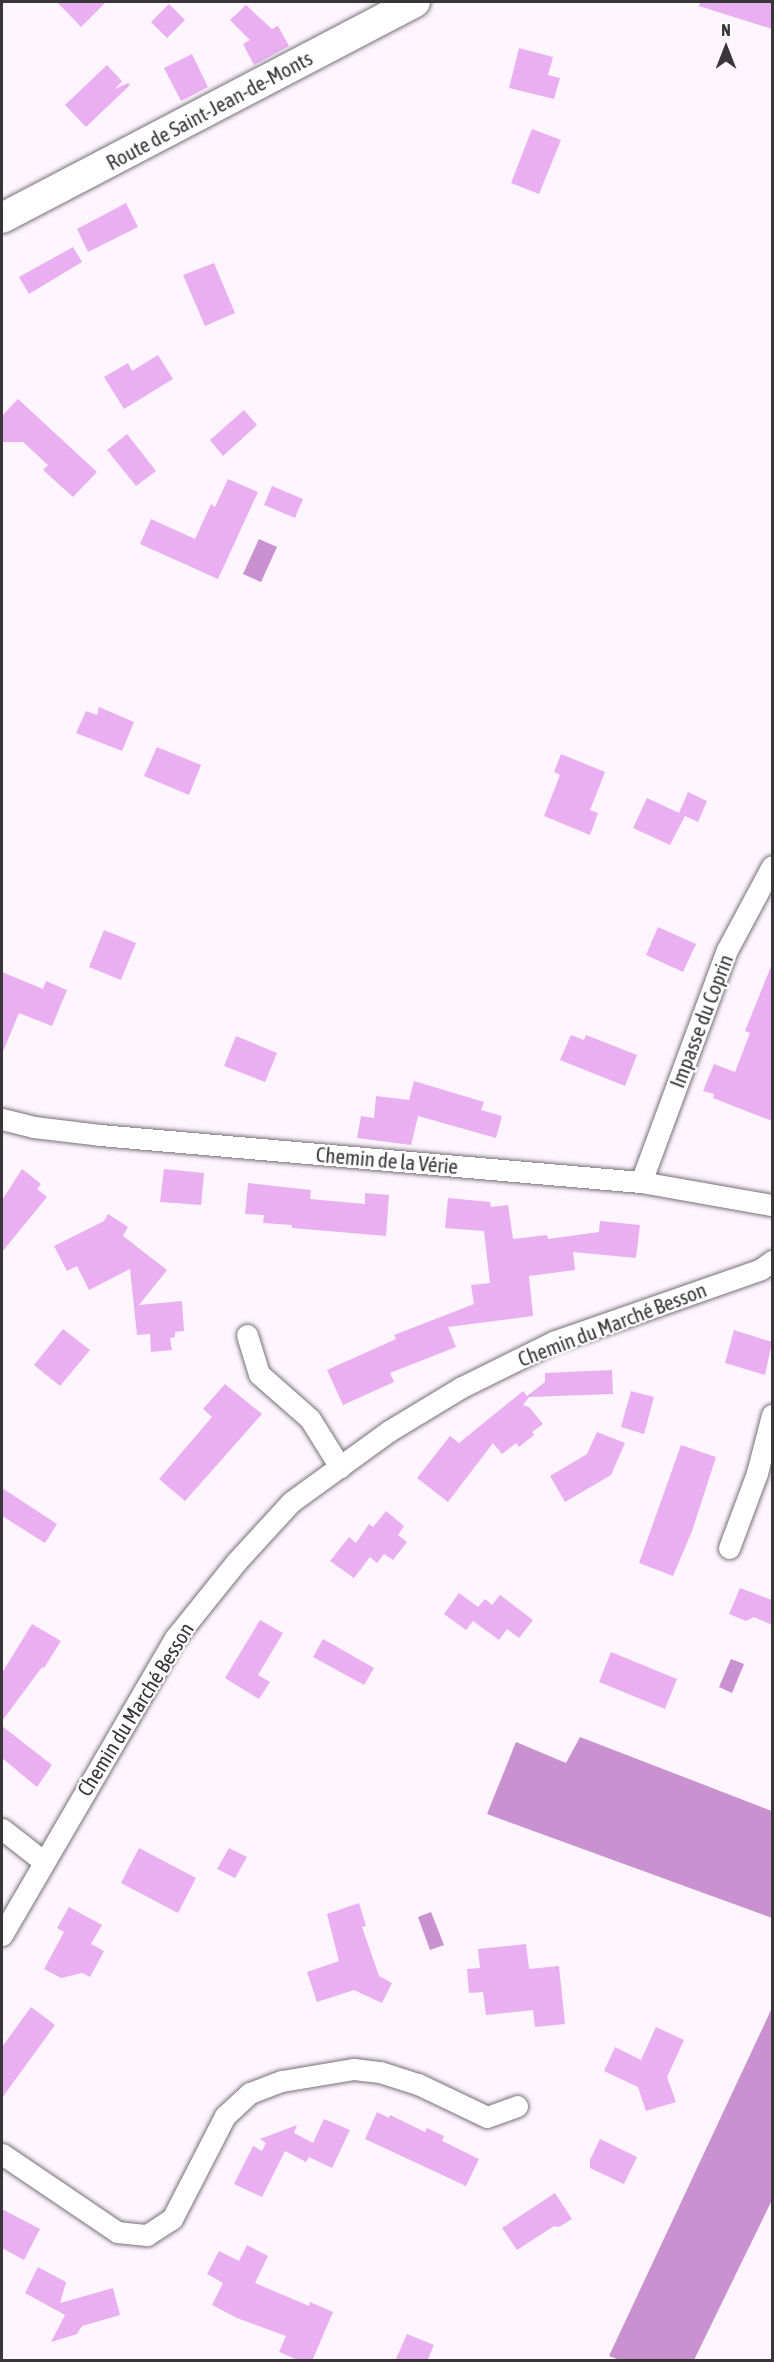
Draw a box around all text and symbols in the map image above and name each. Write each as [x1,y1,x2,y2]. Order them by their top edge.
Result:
north arrow [696,18,756,78]
text: N [721,21,731,39]
street label: Route de Saint-Jean-de-Monts [102,45,316,175]
street label: Impasse du Coprin [664,951,738,1091]
street label: Chemin de la Vérie [315,1141,459,1179]
street label: Chemin du Marché Besson [514,1276,710,1372]
street label: Chemin du Marché Besson [71,1618,199,1800]

